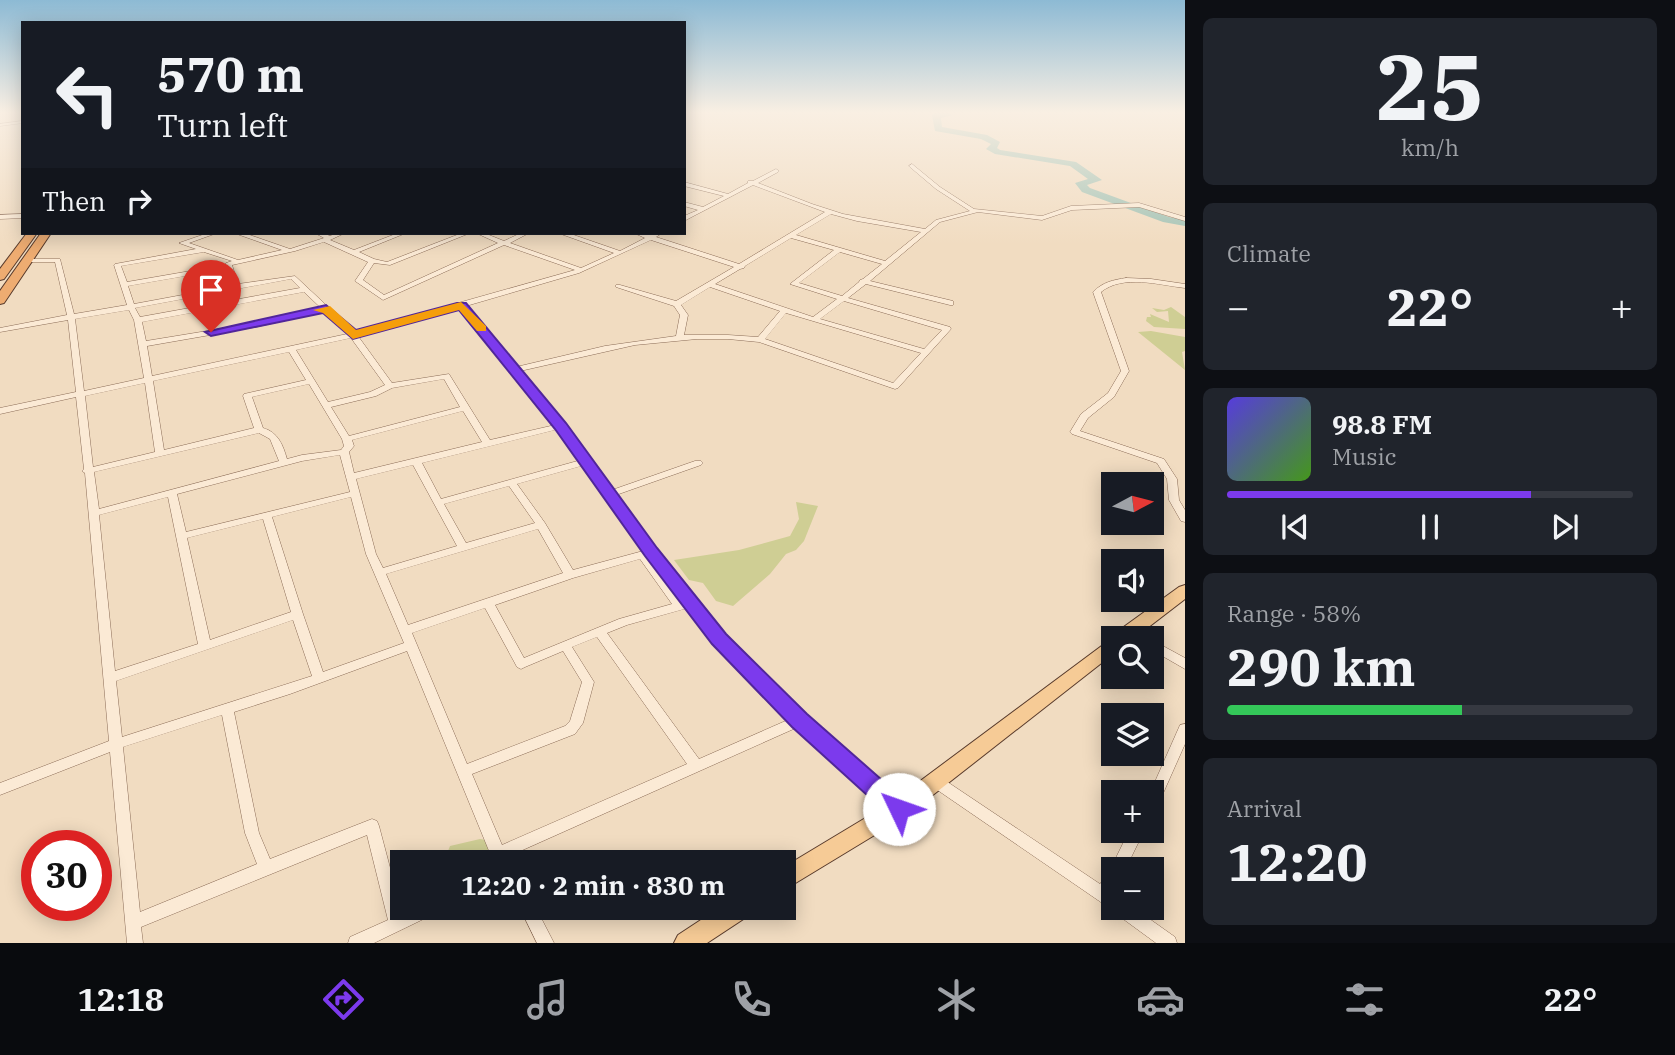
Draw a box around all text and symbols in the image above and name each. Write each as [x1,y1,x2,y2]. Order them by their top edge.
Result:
text: 25 [1375,27,1485,145]
text: 570 m [157,42,304,105]
icon: left [42,49,133,140]
text: Turn left [157,104,288,146]
text: km/h [1401,132,1459,162]
icon: right [120,182,158,220]
text: Then [42,184,106,218]
text: Climate [1227,238,1311,268]
pin [181,260,241,332]
icon: arrive [192,271,230,309]
text: 22° [1387,273,1473,340]
text: − [1227,282,1250,331]
text: + [1610,282,1633,331]
text: 98.8 FM [1332,407,1432,441]
text: Music [1332,441,1397,471]
north arrow [1101,472,1164,536]
map controls [1101,472,1164,920]
icon: previous [1276,508,1314,546]
icon: pause [1411,508,1449,546]
icon: next [1546,508,1584,546]
button: sound [1101,549,1164,612]
text: Range · 58% [1227,598,1361,628]
button: search [1101,626,1164,689]
text: 290 km [1227,633,1416,700]
button: layers [1101,703,1164,766]
position arrow [862,772,936,846]
button: + [1101,780,1164,843]
text: Arrival [1227,793,1302,823]
text: 12:20 [1227,828,1368,895]
speed limit sign: 30 [21,830,112,921]
button: − [1101,857,1164,920]
text: 12:20 · 2 min · 830 m [461,868,725,902]
icon: directions [319,975,368,1024]
icon: music [523,975,572,1024]
icon: phone [727,975,776,1024]
icon: climate [932,975,981,1024]
icon: car [1136,975,1185,1024]
icon: filters [1340,975,1389,1024]
text: 12:18 [78,978,164,1020]
text: 22° [1544,978,1597,1020]

